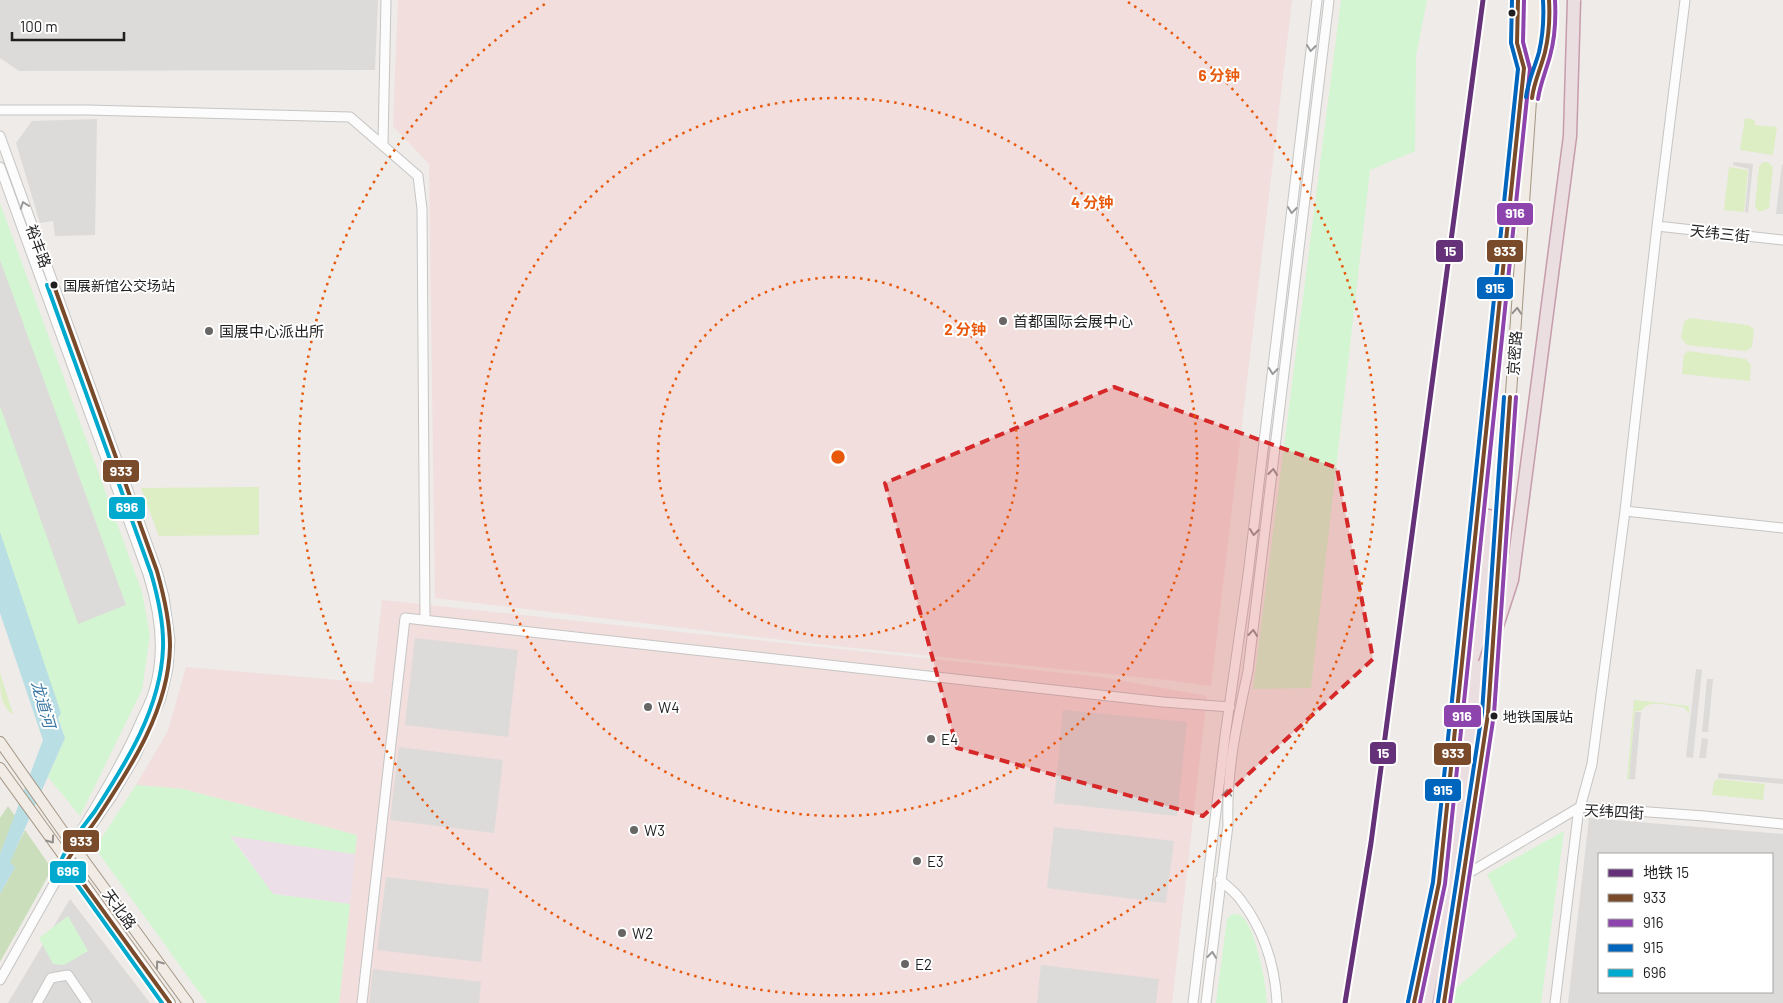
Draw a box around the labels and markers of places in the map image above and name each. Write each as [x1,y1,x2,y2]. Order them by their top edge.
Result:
unlabelled marker [1507,8,1517,18]
place label: 国展新馆公交场站 [63,277,175,294]
marker: 国展新馆公交场站 [49,280,59,290]
place label: 首都国际会展中心 [1013,312,1133,330]
marker: 首都国际会展中心 [997,315,1009,327]
place label: 国展中心派出所 [219,322,324,340]
marker: 国展中心派出所 [203,325,215,337]
centre of rings [829,448,847,466]
place label: W4 [658,698,679,716]
marker: W4 [642,701,654,713]
place label: 地铁国展站 [1503,708,1573,725]
marker: 地铁国展站 [1489,711,1499,721]
place label: E4 [941,730,958,748]
marker: E4 [925,733,937,745]
place label: W3 [644,821,665,839]
marker: W3 [628,824,640,836]
place label: E3 [927,852,944,870]
marker: E3 [911,855,923,867]
place label: W2 [632,924,653,942]
marker: W2 [616,927,628,939]
place label: E2 [915,955,932,973]
marker: E2 [899,958,911,970]

